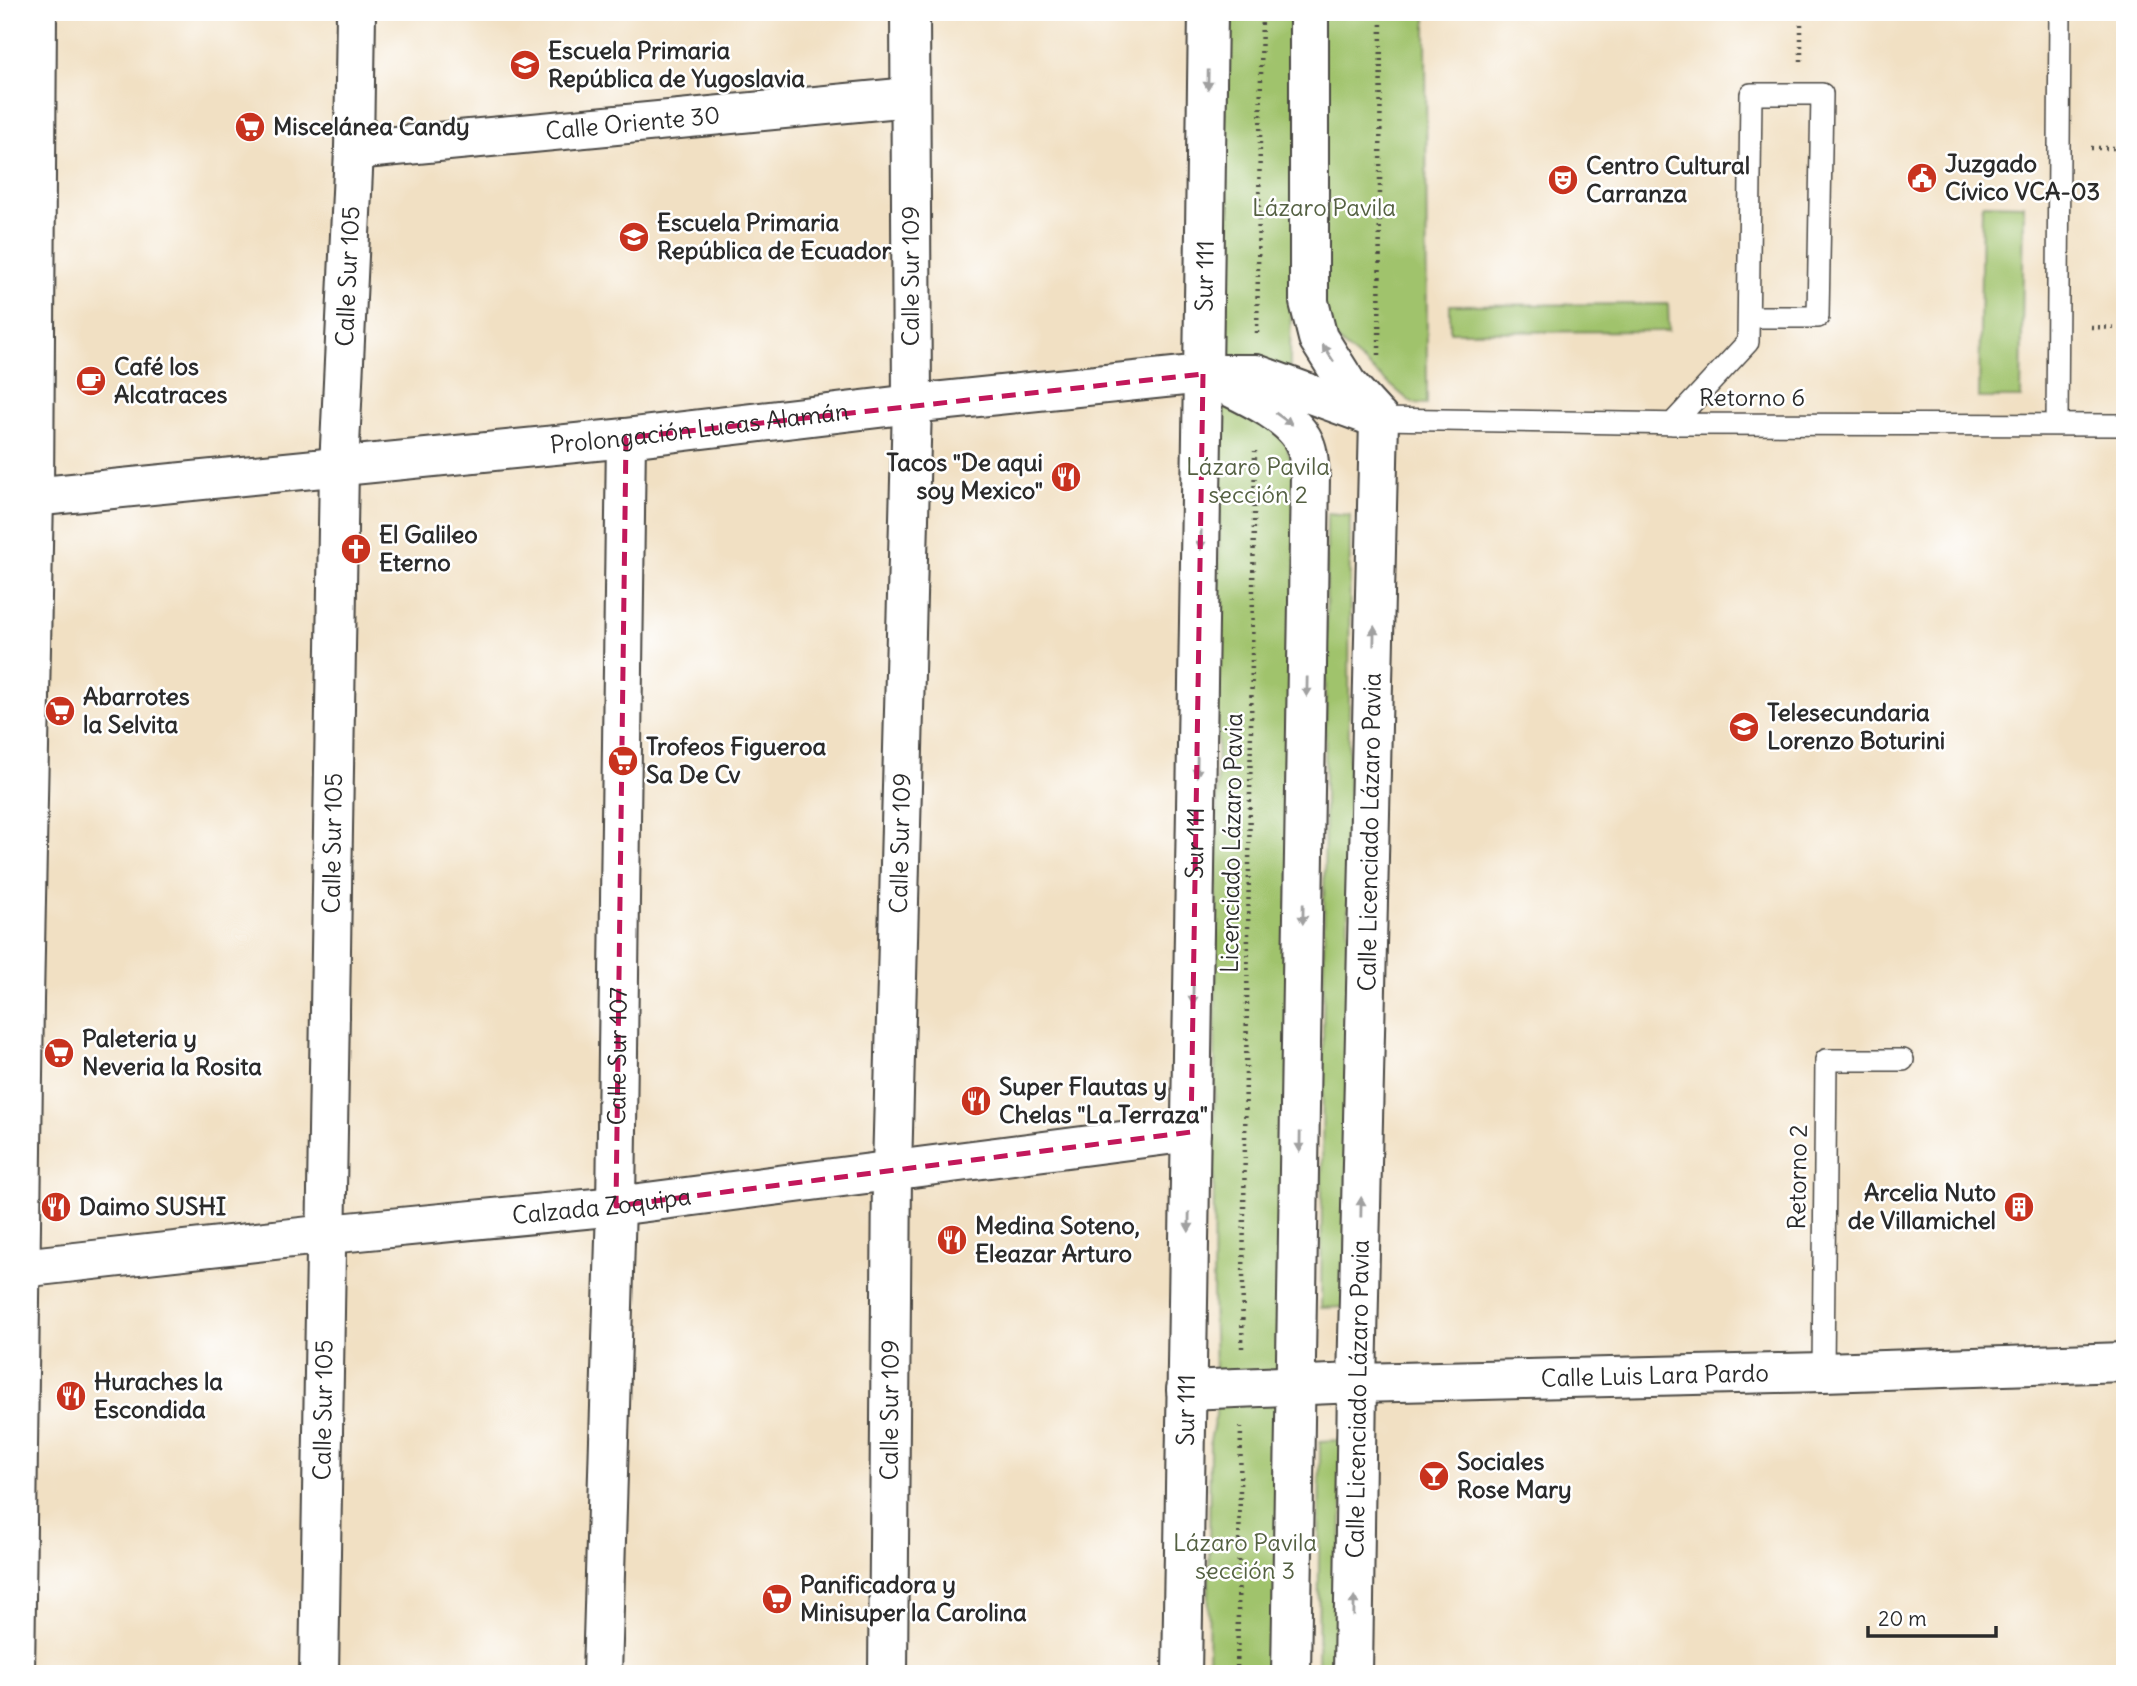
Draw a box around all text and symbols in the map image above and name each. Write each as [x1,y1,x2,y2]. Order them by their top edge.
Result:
place label: Escuela Primaria República de Yugoslavia [548,35,805,93]
school or university icon: Escuela Primaria República de Yugoslavia [508,48,542,82]
one-way arrow [1202,70,1213,92]
street label: Calle Oriente 30 [544,99,721,146]
supermarket icon: Miscelánea Candy [233,110,267,144]
place label: Miscelánea Candy [273,111,470,141]
place label: Juzgado Cívico VCA-03 [1945,148,2100,206]
place label: Centro Cultural Carranza [1586,150,1750,208]
public building icon: Juzgado Cívico VCA-03 [1905,161,1939,195]
theatre icon: Centro Cultural Carranza [1546,163,1580,197]
park label: Lázaro Pavila [1252,192,1396,222]
street label: Calle Sur 105 [329,205,365,347]
street label: Calle Sur 109 [895,206,925,346]
place label: Escuela Primaria República de Ecuador [657,207,891,265]
school or university icon: Escuela Primaria República de Ecuador [617,220,651,254]
street label: Sur 111 [1188,240,1220,312]
one-way arrow [1321,344,1335,362]
place label: Café los Alcatraces [114,351,227,409]
cafe icon: Café los Alcatraces [74,364,108,398]
street label: Retorno 6 [1699,382,1805,412]
street label: Prolongación Lucas Alamán [549,396,850,459]
one-way arrow [1275,412,1293,426]
place label: Tacos "De aqui soy Mexico" [886,447,1043,505]
park label: Lázaro Pavila sección 2 [1186,451,1330,509]
restaurant icon: Tacos "De aqui soy Mexico" [1049,460,1083,494]
place label: El Galileo Eterno [379,519,478,577]
one-way arrow [1195,529,1206,551]
church icon: El Galileo Eterno [339,532,373,566]
one-way arrow [1368,625,1380,647]
street label: Calle Licenciado Lázaro Pavia [1351,672,1387,992]
one-way arrow [1301,676,1312,698]
place label: Abarrotes la Selvita [83,681,190,739]
supermarket icon: Abarrotes la Selvita [43,694,77,728]
place label: Telesecundaria Lorenzo Boturini [1767,697,1945,755]
school or university icon: Telesecundaria Lorenzo Boturini [1727,710,1761,744]
street label: Licenciado Lázaro Pavia [1214,713,1248,973]
place label: Trofeos Figueroa Sa De Cv [646,731,826,789]
supermarket icon: Trofeos Figueroa Sa De Cv [606,744,640,778]
one-way arrow [1191,756,1203,778]
street label: Calle Sur 105 [316,772,348,914]
street label: Calle Sur 109 [883,772,916,914]
street label: Sur 111 [1179,807,1210,879]
one-way arrow [1297,904,1309,926]
one-way arrow [1187,984,1199,1006]
street label: Calle Sur 107 [601,987,633,1126]
place label: Paleteria y Neveria la Rosita [82,1023,262,1081]
supermarket icon: Paleteria y Neveria la Rosita [42,1036,76,1070]
place label: Super Flautas y Chelas "La Terraza" [999,1071,1208,1129]
restaurant icon: Super Flautas y Chelas "La Terraza" [959,1084,993,1118]
street label: Retorno 2 [1781,1124,1813,1230]
one-way arrow [1294,1131,1305,1153]
place label: Arcelia Nuto de Villamichel [1848,1177,1996,1235]
street label: Calzada Zoquipa [511,1180,693,1230]
restaurant icon: Daimo SUSHI [39,1190,73,1224]
building icon: Arcelia Nuto de Villamichel [2002,1190,2036,1224]
place label: Daimo SUSHI [79,1191,227,1221]
one-way arrow [1355,1195,1367,1217]
place label: Medina Soteno, Eleazar Arturo [975,1210,1140,1268]
one-way arrow [1183,1211,1195,1233]
restaurant icon: Medina Soteno, Eleazar Arturo [935,1223,969,1257]
street label: Calle Licenciado Lázaro Pavia [1339,1239,1375,1559]
street label: Calle Sur 105 [306,1339,339,1481]
street label: Calle Sur 109 [874,1339,905,1481]
street label: Calle Luis Lara Pardo [1540,1357,1769,1393]
place label: Huraches la Escondida [94,1366,223,1424]
street label: Sur 111 [1170,1374,1201,1446]
restaurant icon: Huraches la Escondida [54,1379,88,1413]
place label: Sociales Rose Mary [1457,1446,1572,1504]
bar icon: Sociales Rose Mary [1417,1459,1451,1493]
park label: Lázaro Pavila sección 3 [1173,1527,1317,1585]
place label: Panificadora y Minisuper la Carolina [800,1569,1027,1627]
supermarket icon: Panificadora y Minisuper la Carolina [760,1582,794,1616]
one-way arrow [1348,1594,1360,1616]
scale bar [1868,1595,1995,1639]
text: 20 m [1878,1605,1927,1632]

